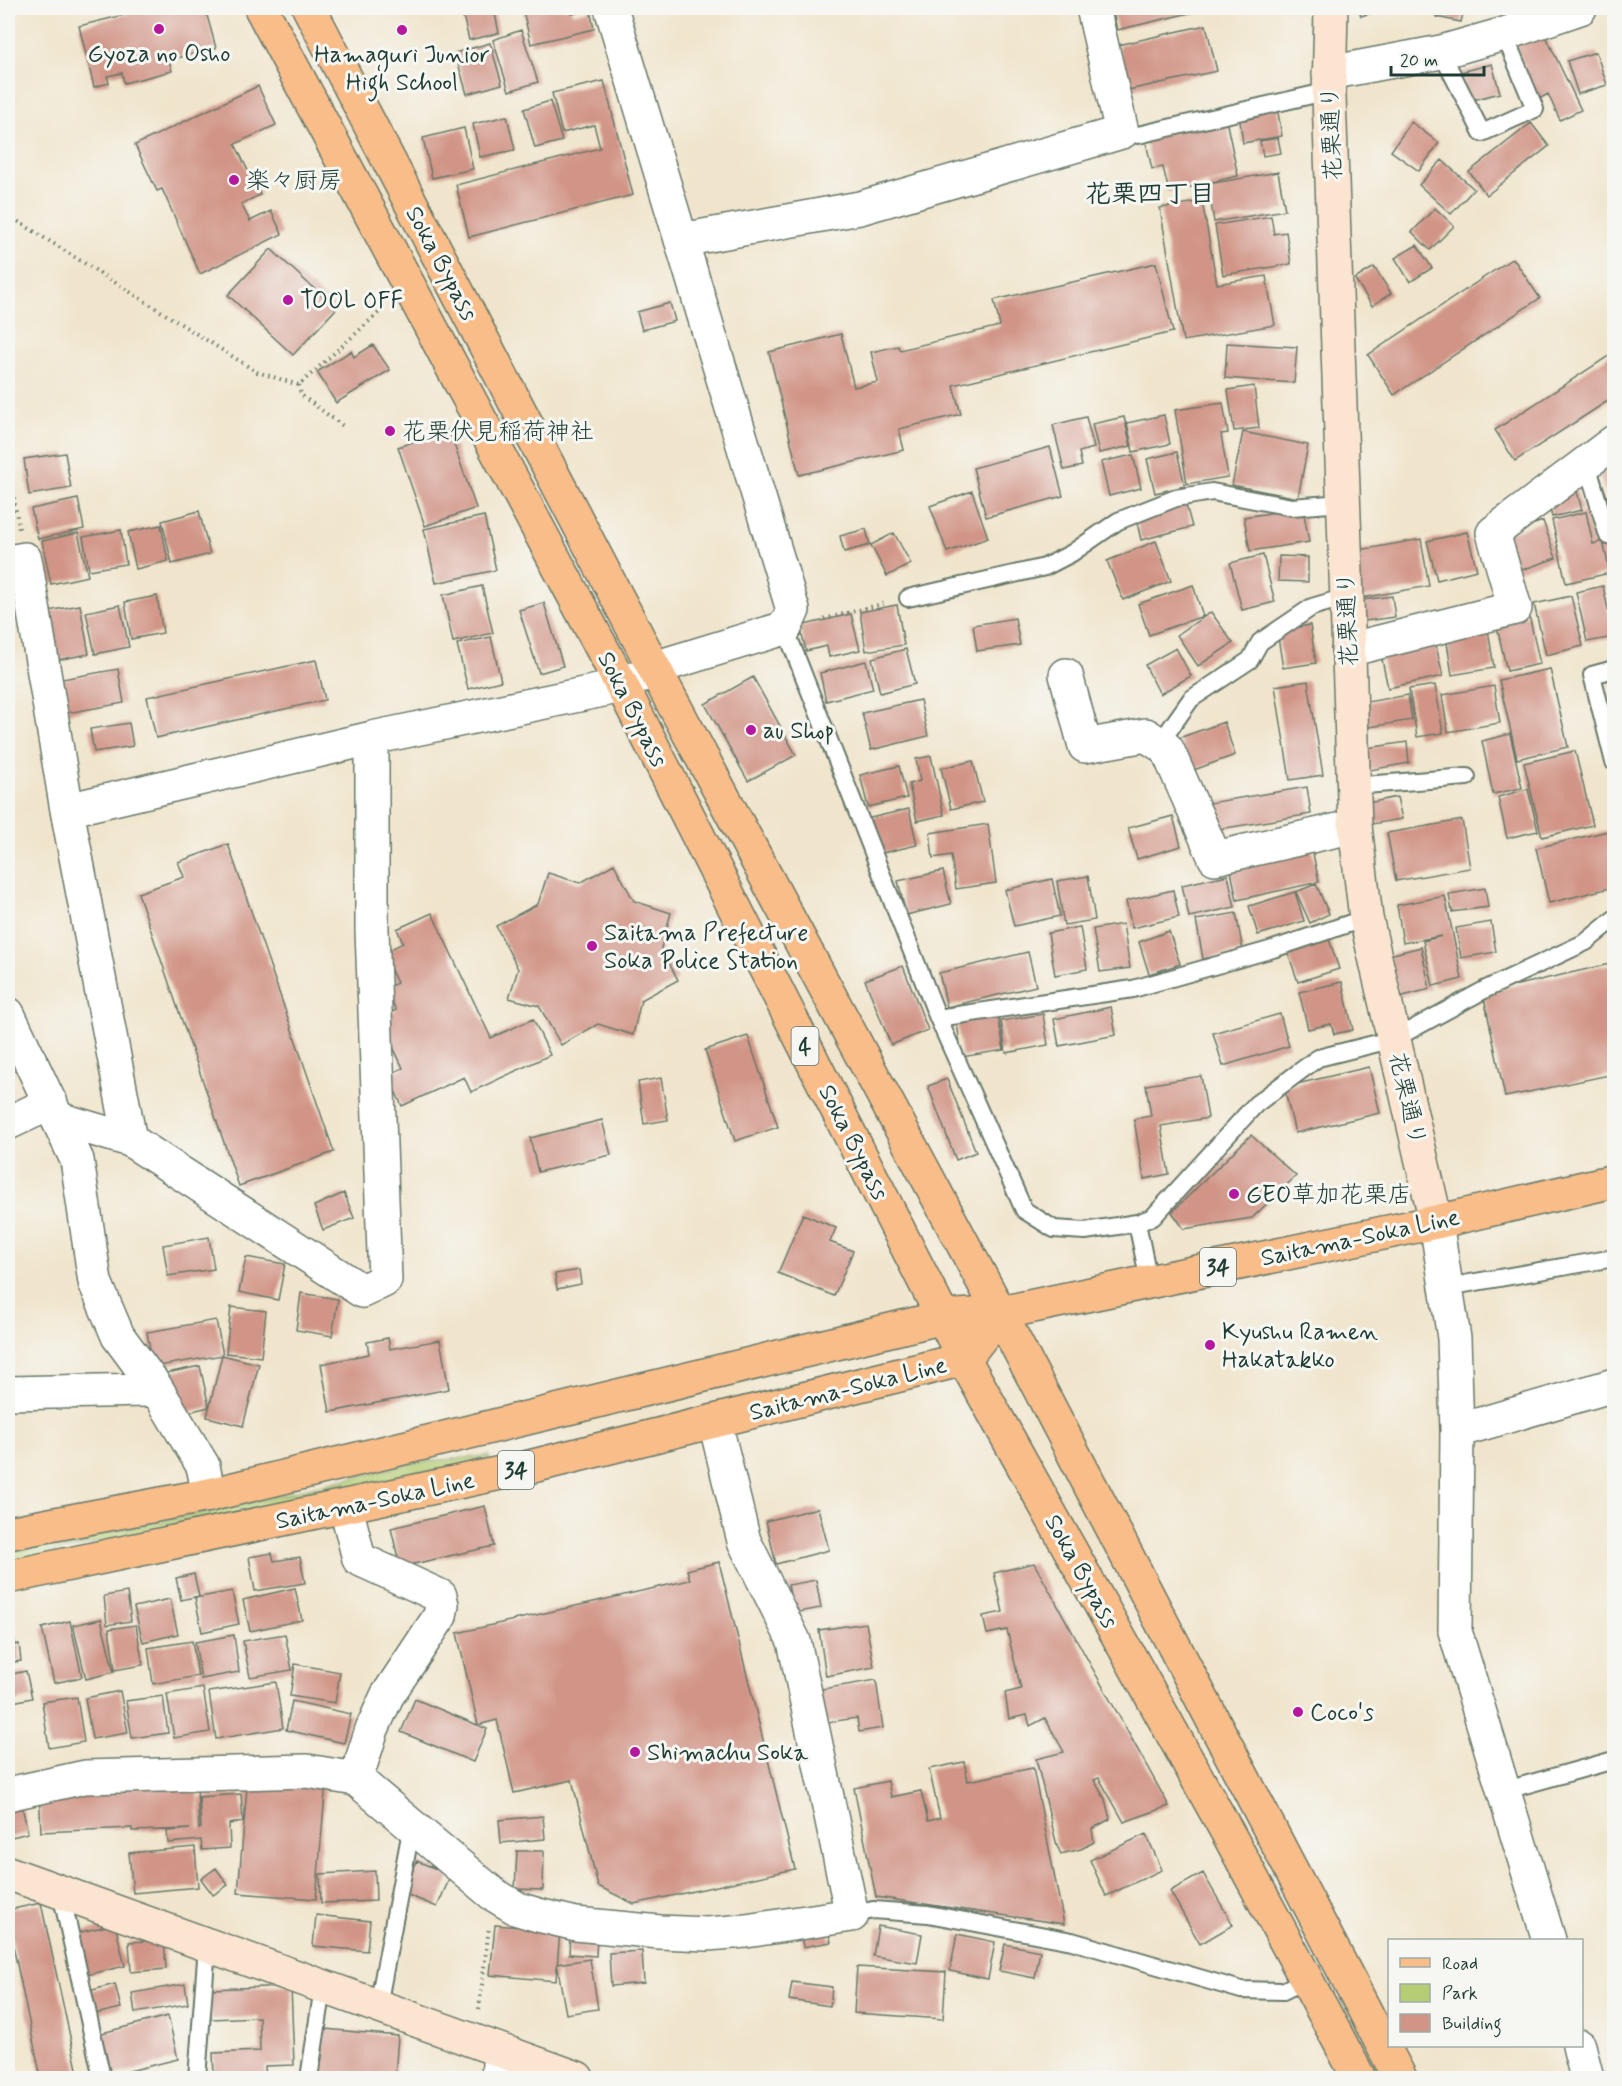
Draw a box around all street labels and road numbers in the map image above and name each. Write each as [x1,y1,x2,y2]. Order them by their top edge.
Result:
street label: 花栗通り [1315,84,1350,181]
street label: Soka Bypass [398,201,484,327]
street label: 花栗通り [1331,570,1366,667]
street label: Soka Bypass [589,647,674,773]
road number: 4 [792,1027,818,1065]
street label: 花栗通り [1381,1049,1432,1150]
street label: Soka Bypass [810,1080,895,1206]
street label: Saitama-Soka Line [1258,1202,1463,1275]
road number: 34 [1200,1248,1236,1286]
street label: Saitama-Soka Line [746,1350,950,1429]
road number: 34 [498,1451,534,1489]
street label: Saitama-Soka Line [273,1465,478,1538]
street label: Soka Bypass [1037,1509,1125,1634]

